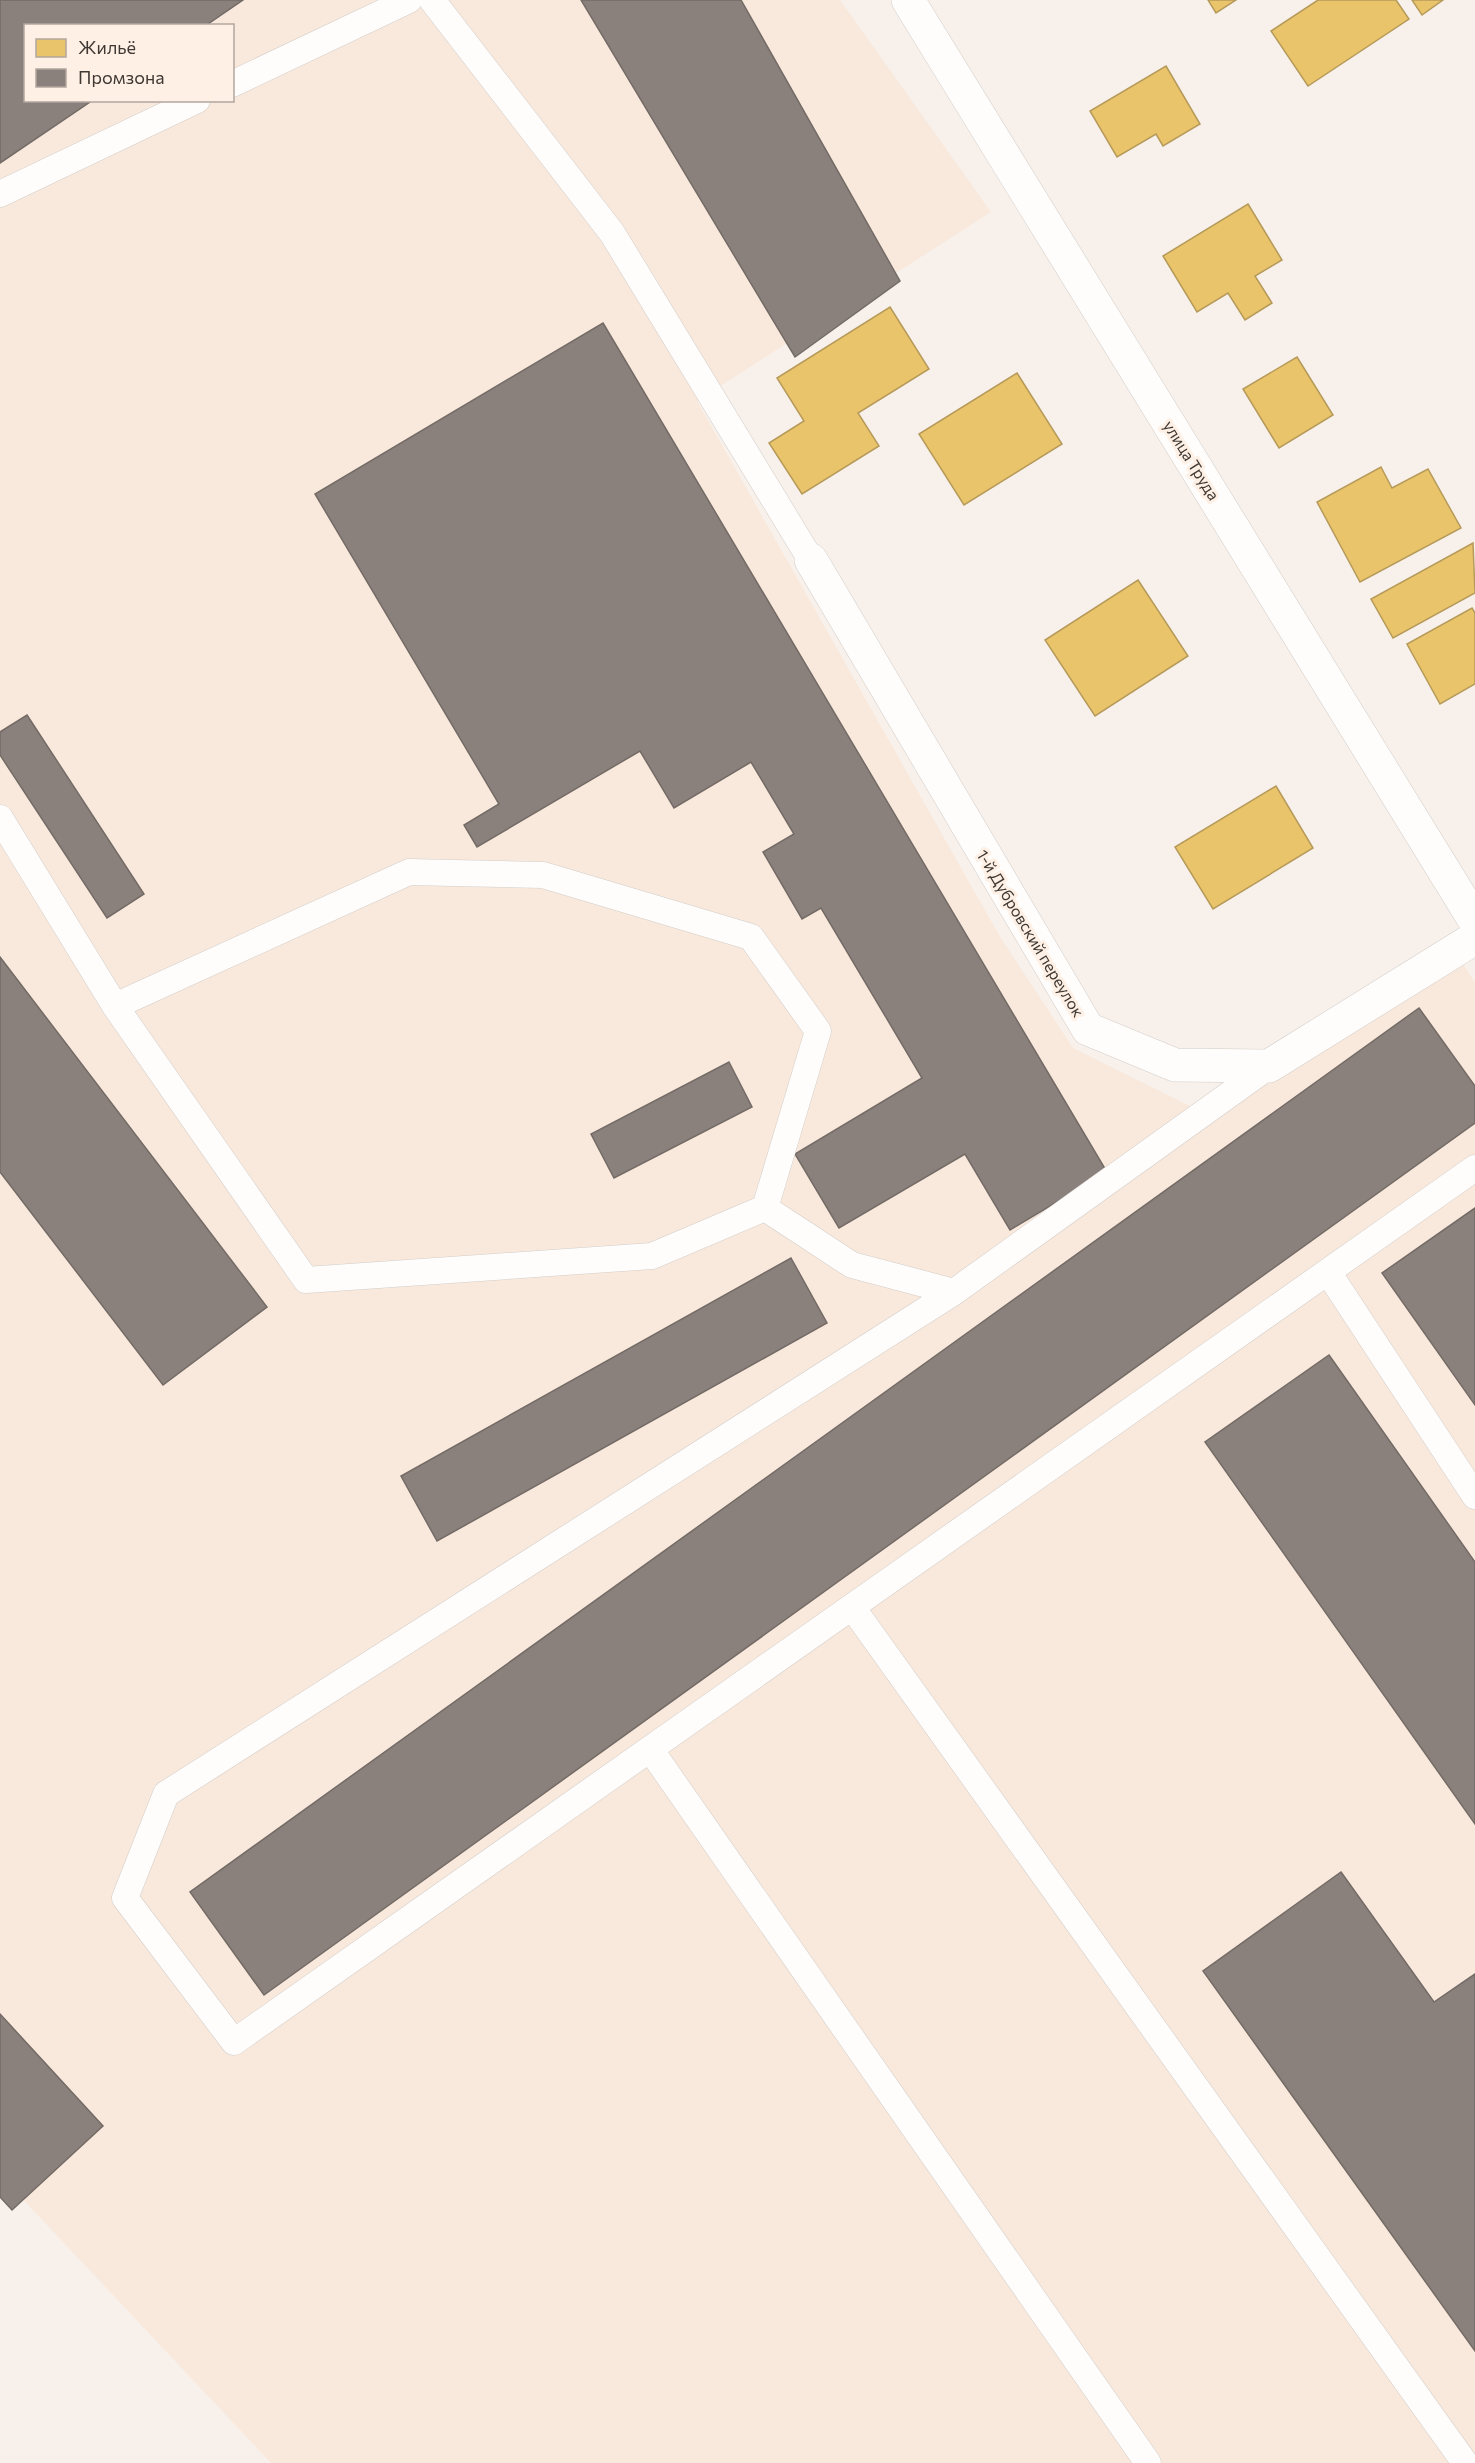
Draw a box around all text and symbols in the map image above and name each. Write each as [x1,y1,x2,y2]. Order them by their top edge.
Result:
legend [24,24,234,102]
text: Жильё [78,36,136,58]
text: Промзона [78,66,165,88]
street label: улица Труда [1160,417,1224,503]
street label: 1-й Дубровский переулок [973,846,1089,1020]

